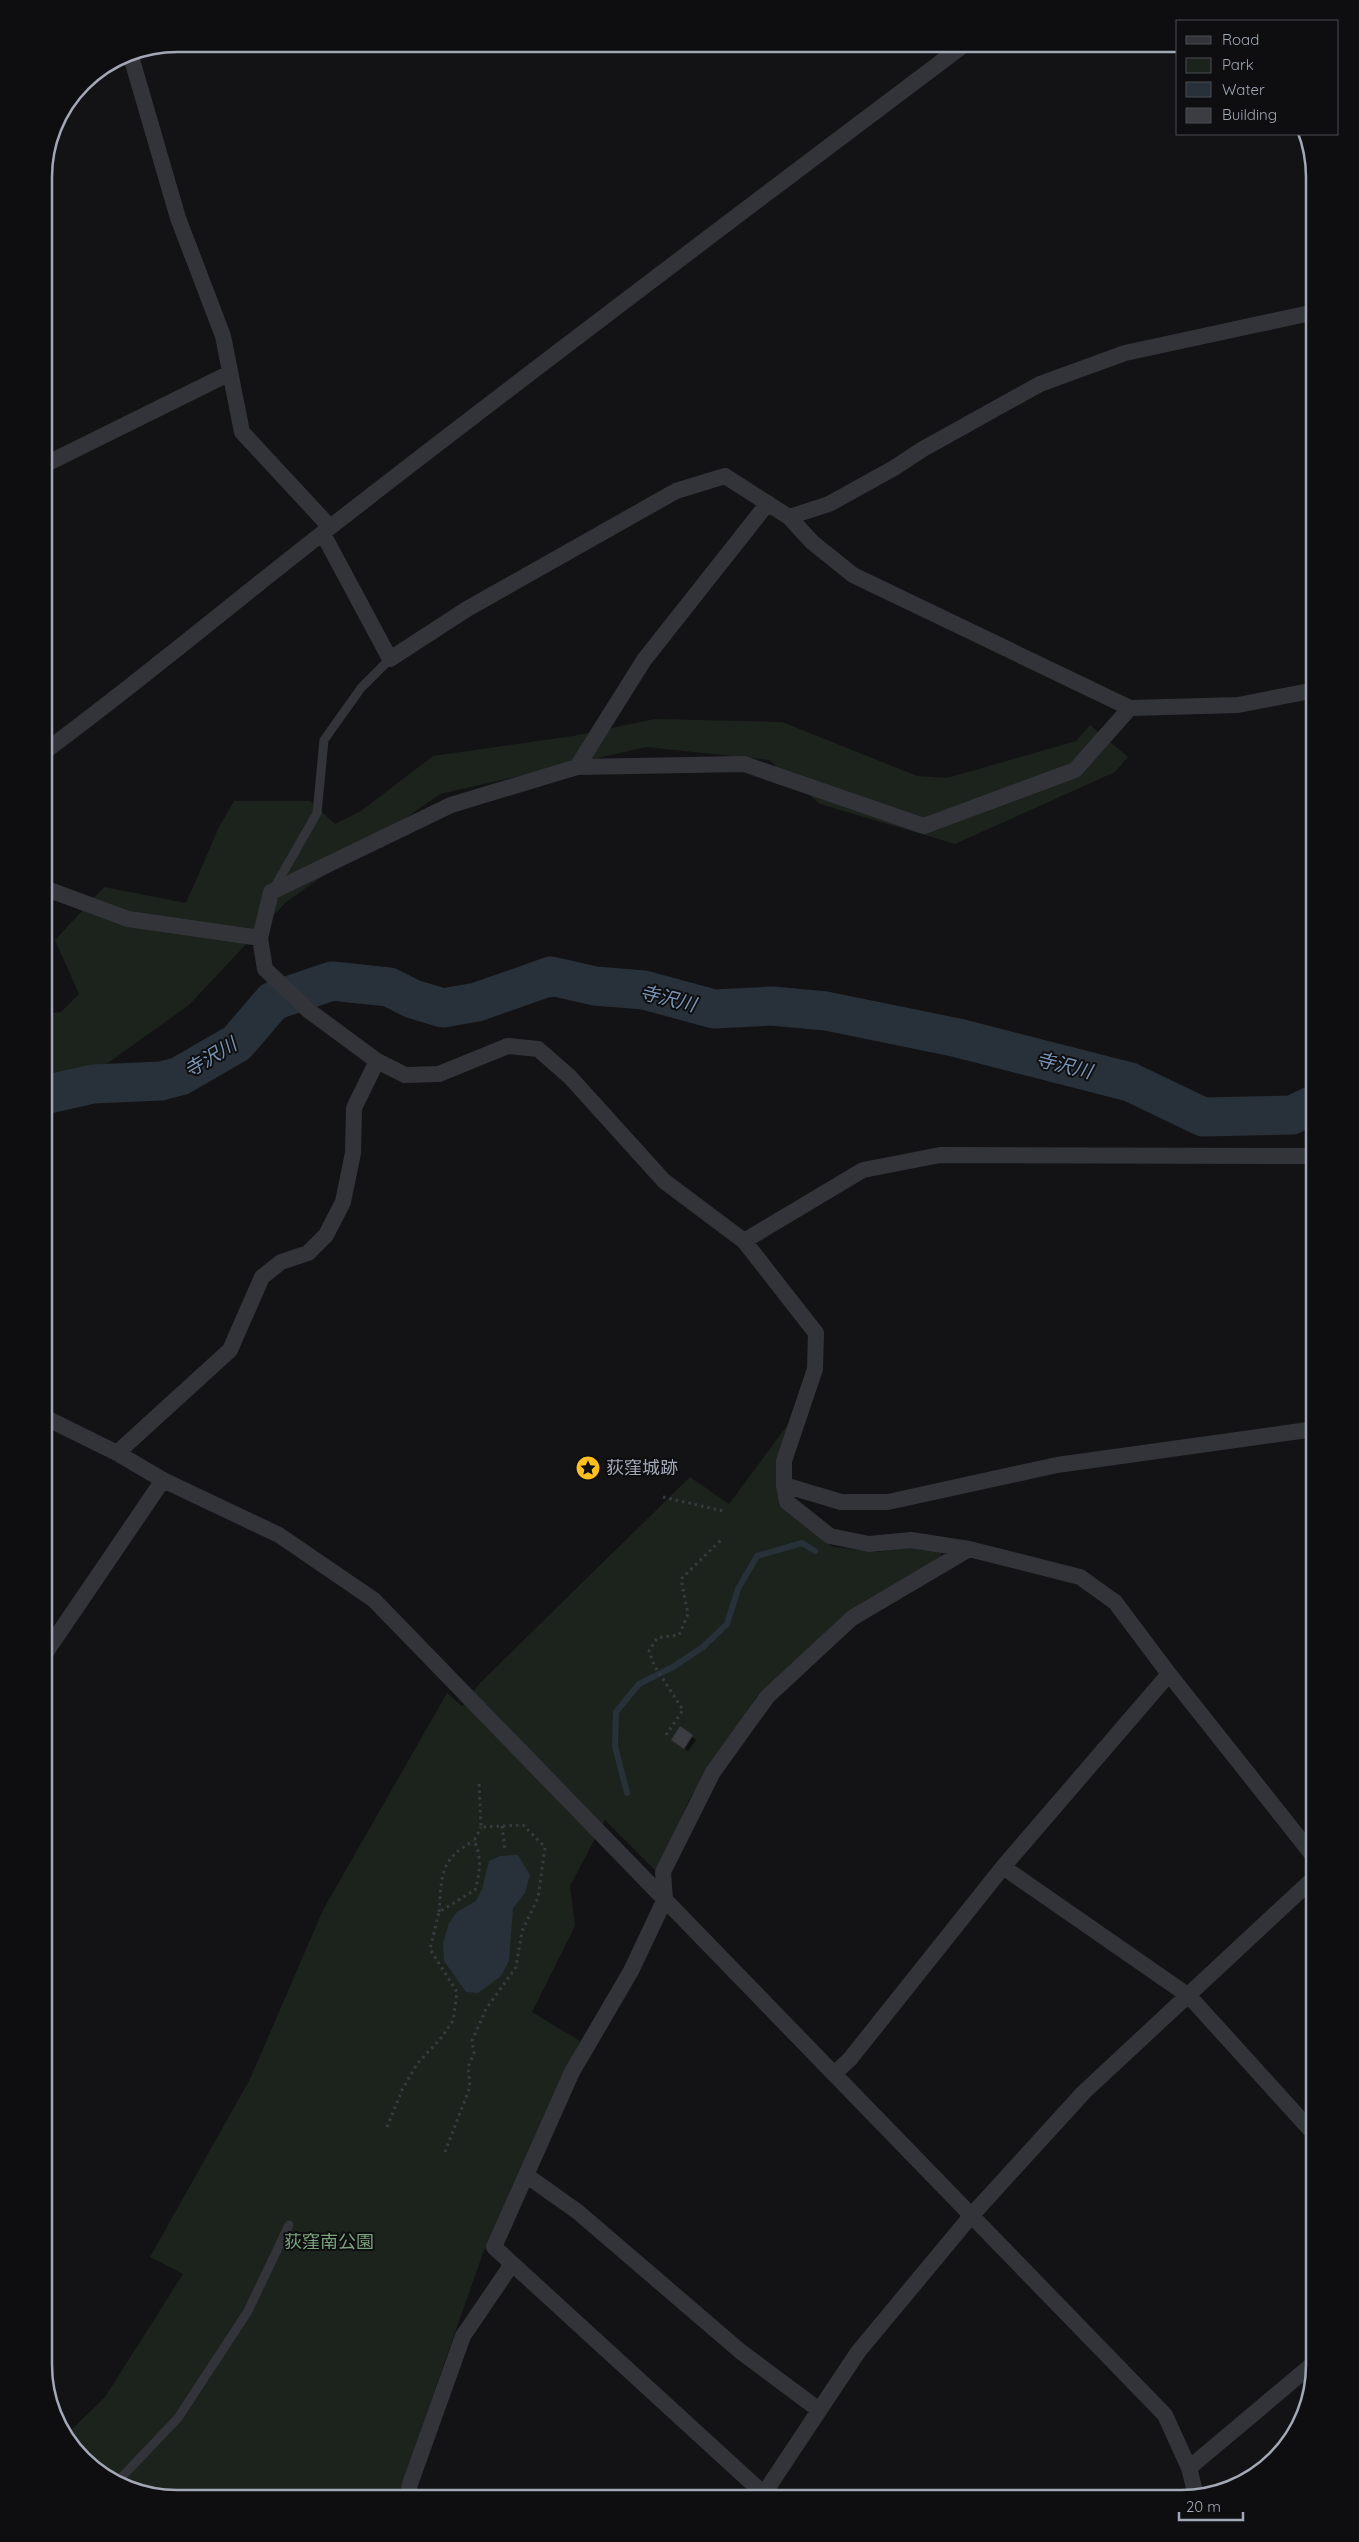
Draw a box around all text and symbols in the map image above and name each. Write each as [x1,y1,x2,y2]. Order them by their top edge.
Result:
legend [1176,20,1339,135]
text: Road [1222,30,1259,49]
text: Park [1222,55,1254,74]
text: Water [1222,80,1265,99]
text: Building [1222,105,1277,124]
water label: 寺沢川 [637,979,700,1017]
water label: 寺沢川 [179,1031,242,1082]
water label: 寺沢川 [1033,1046,1096,1084]
place icon: 荻窪城跡 [575,1455,601,1481]
place label: 荻窪城跡 [606,1456,678,1479]
park label: 荻窪南公園 [284,2230,374,2253]
scale bar [1179,2490,1243,2522]
text: 20 m [1186,2497,1221,2516]

